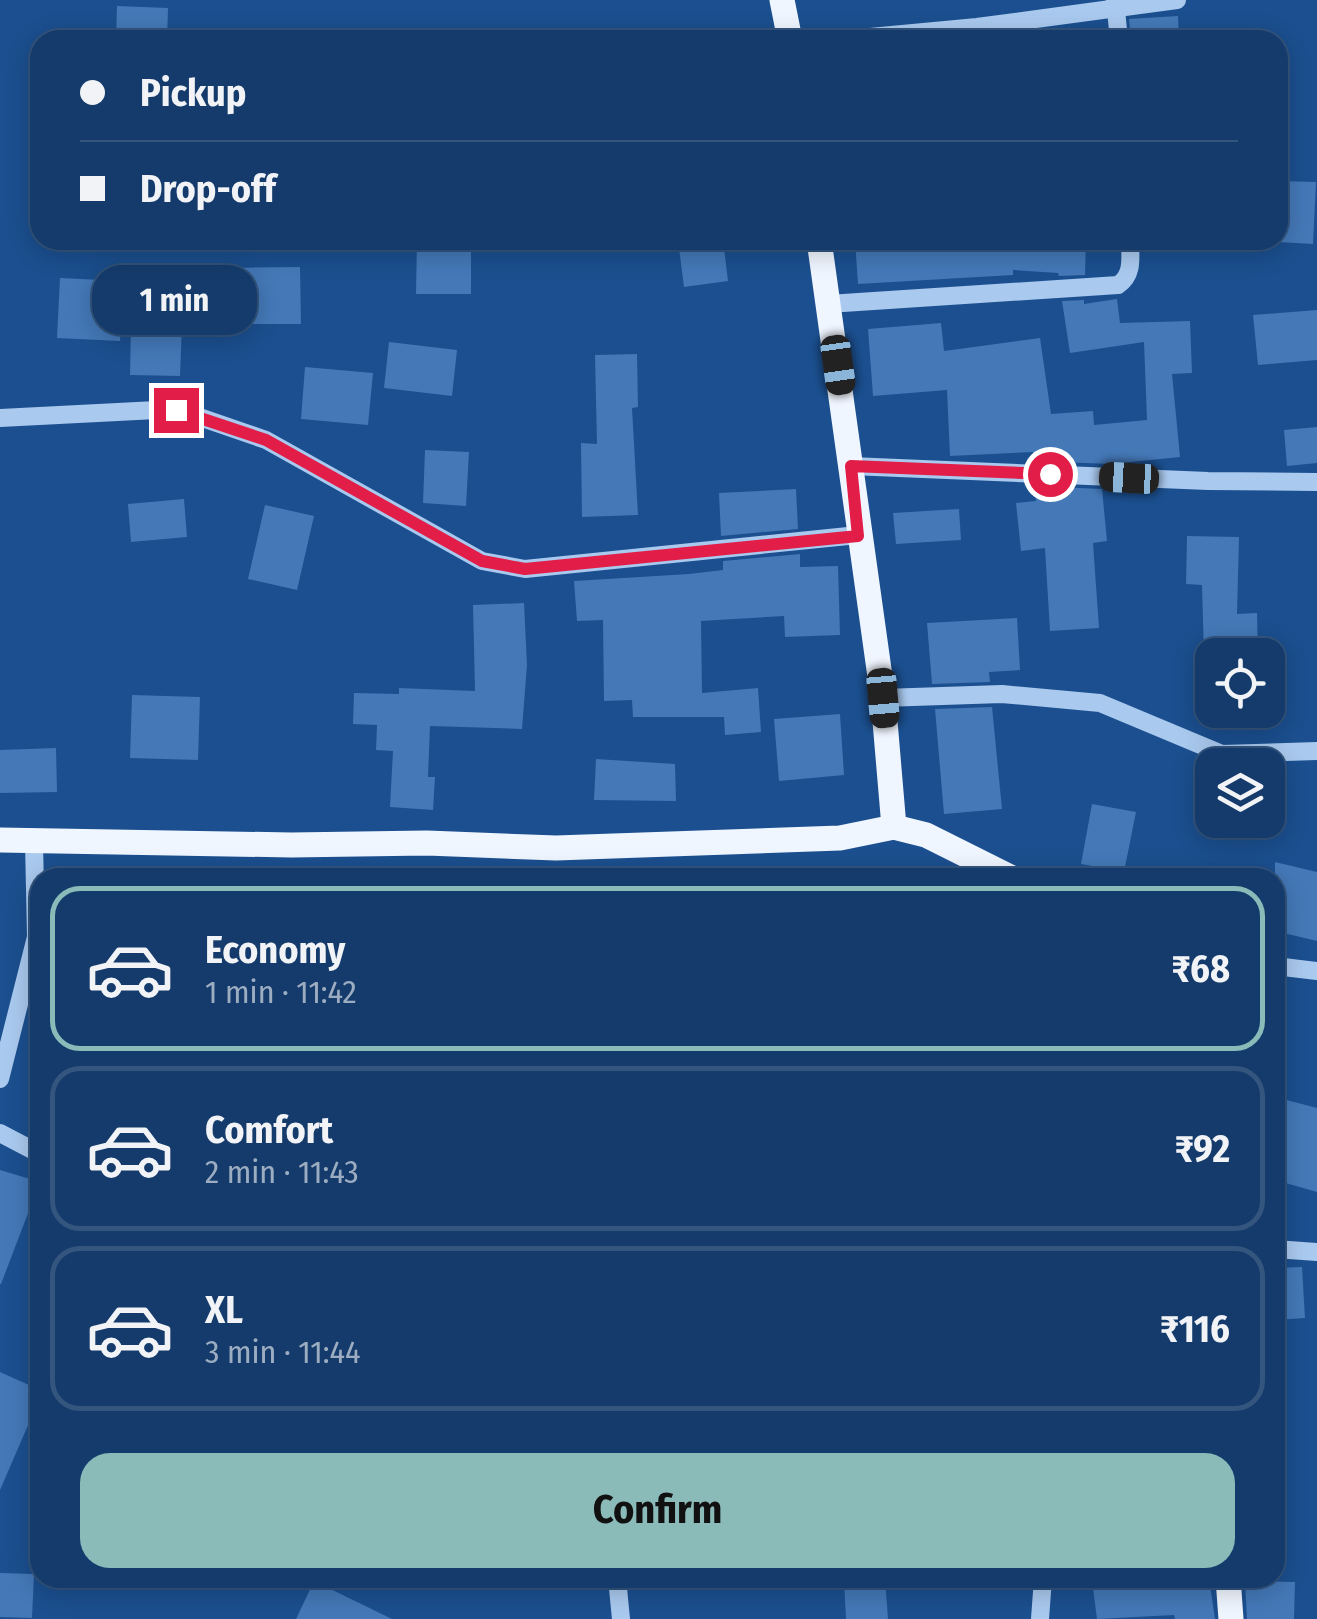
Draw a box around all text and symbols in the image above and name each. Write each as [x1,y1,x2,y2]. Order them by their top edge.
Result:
text: Pickup [140,70,246,116]
text: Drop-off [140,166,276,212]
callout: 1 min [94,265,258,335]
text: 1 min [140,281,209,319]
car [819,333,857,397]
route end [154,388,199,433]
route start [1028,452,1073,497]
car [1098,461,1160,495]
map controls [1195,638,1285,838]
button: locate [1195,638,1285,728]
car [865,667,901,729]
button: layers [1195,748,1285,838]
icon: car [85,924,175,1014]
text: Economy [205,927,345,973]
text: ₹68 [1171,946,1230,992]
text: 1 min · 11:42 [205,973,357,1011]
icon: car [85,1104,175,1194]
text: Comfort [205,1107,333,1153]
text: ₹92 [1175,1126,1230,1172]
text: 2 min · 11:43 [205,1153,359,1191]
icon: car [85,1284,175,1374]
text: XL [205,1287,243,1333]
text: ₹116 [1160,1306,1230,1352]
text: 3 min · 11:44 [205,1333,360,1371]
button: Confirm [80,1453,1235,1568]

